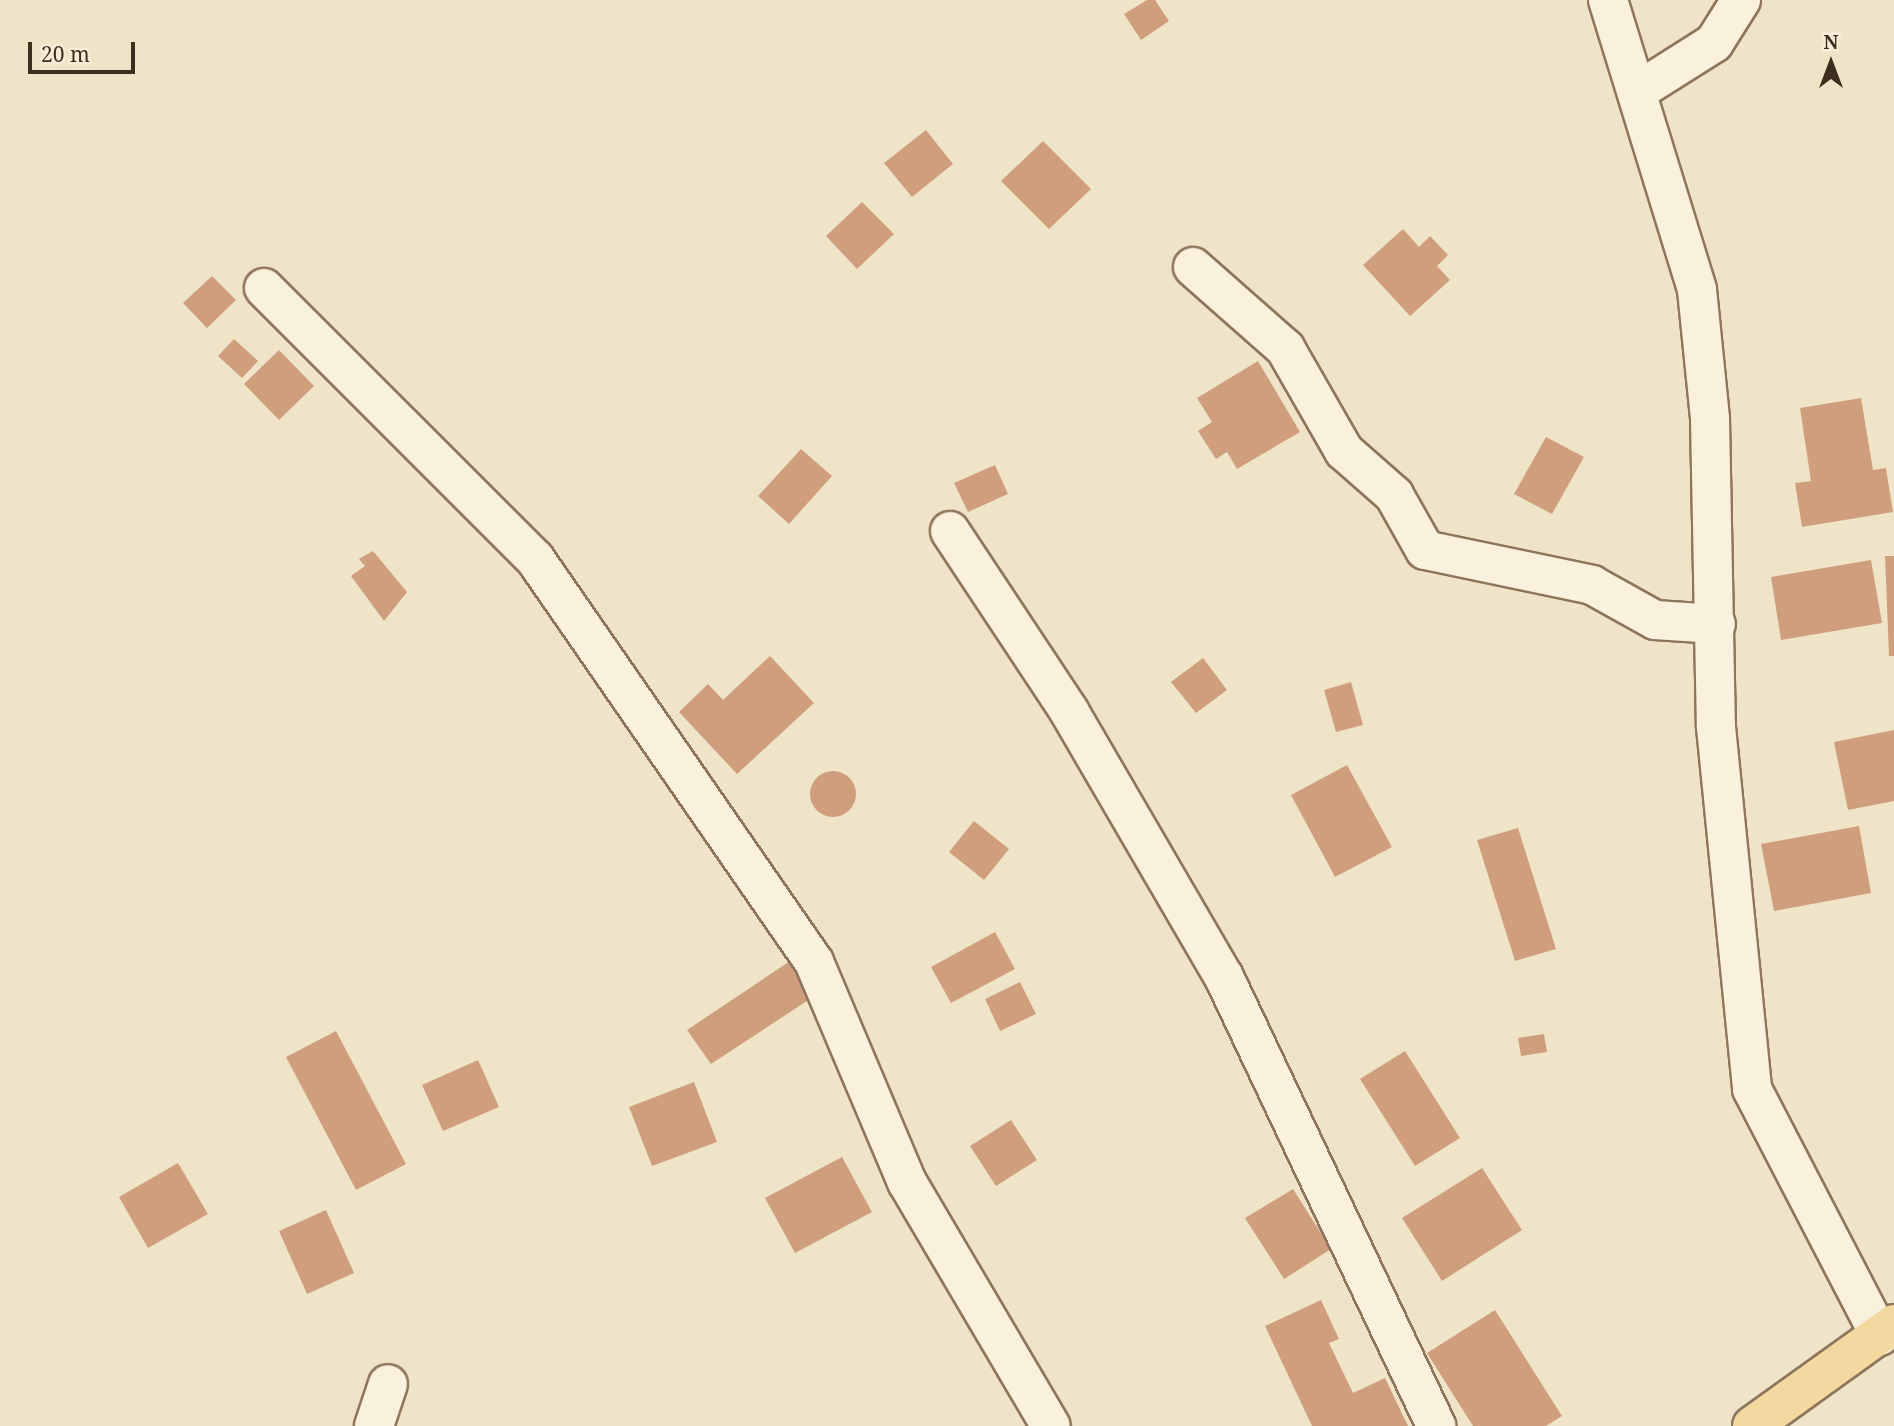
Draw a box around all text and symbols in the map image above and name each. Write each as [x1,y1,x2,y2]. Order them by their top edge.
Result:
scale bar [32,28,138,72]
north arrow [1796,28,1866,98]
text: N [1824,29,1838,55]
text: 20 m [41,40,90,68]

